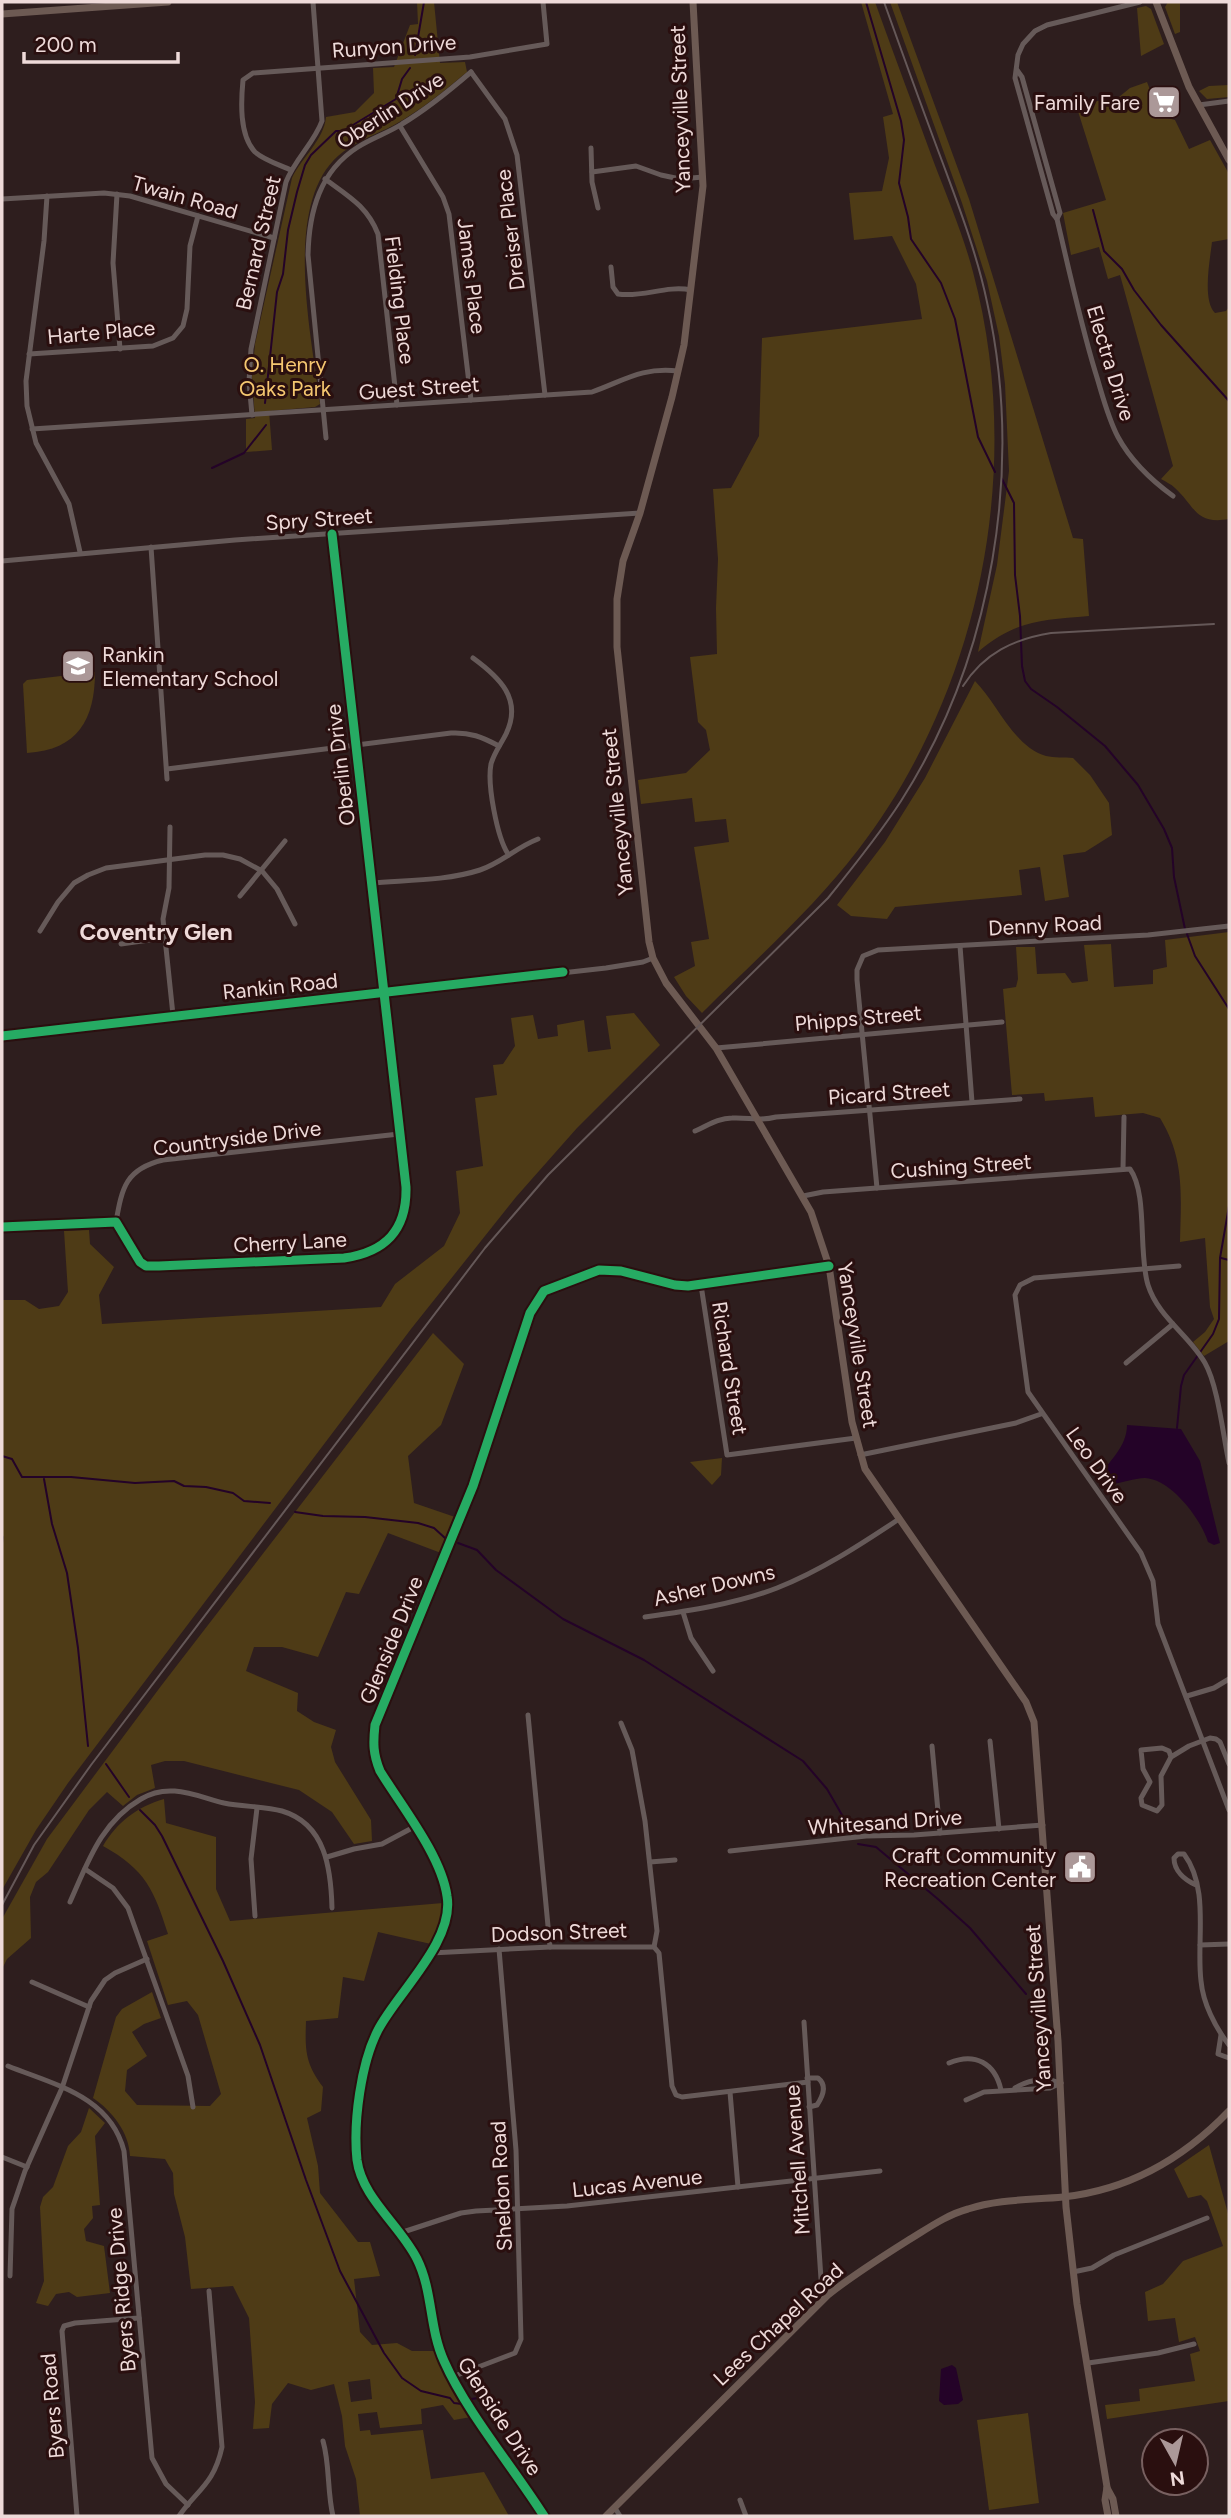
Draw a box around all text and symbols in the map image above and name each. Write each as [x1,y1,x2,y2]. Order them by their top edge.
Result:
scale bar [24,21,178,65]
street label: Yanceyville Street [665,25,695,193]
street label: Runyon Drive [331,29,457,63]
text: 200 m [35,32,97,57]
street label: Oberlin Drive [332,66,448,154]
supermarket icon: Family Fare [1145,83,1183,121]
place label: Family Fare [1034,90,1140,115]
street label: Dreiser Place [490,168,530,292]
street label: Twain Road [129,170,241,224]
street label: Bernard Street [230,173,286,313]
street label: James Place [453,217,491,335]
street label: Fielding Place [380,234,420,366]
street label: Electra Drive [1082,302,1140,424]
street label: Harte Place [46,315,156,349]
park label: O. Henry Oaks Park [239,352,332,401]
street label: Guest Street [358,371,480,405]
street label: Spry Street [265,503,374,535]
place label: Rankin Elementary School [102,642,278,691]
school or university icon: Rankin Elementary School [59,647,97,685]
street label: Oberlin Drive [320,703,360,827]
street label: Yanceyville Street [596,727,638,897]
street label: Denny Road [988,910,1102,940]
district label: Coventry Glen [80,918,233,946]
street label: Rankin Road [221,968,339,1004]
street label: Phipps Street [793,1000,923,1036]
street label: Picard Street [827,1076,951,1110]
street label: Countryside Drive [152,1115,322,1161]
street label: Cushing Street [890,1149,1032,1183]
street label: Cherry Lane [233,1227,347,1257]
street label: Yanceyville Street [833,1260,883,1430]
street label: Richard Street [707,1299,753,1437]
street label: Leo Drive [1061,1422,1133,1508]
street label: Asher Downs [651,1559,777,1611]
street label: Glenside Drive [354,1572,428,1708]
street label: Whitesand Drive [807,1804,963,1840]
place label: Craft Community Recreation Center [884,1843,1056,1892]
public building icon: Craft Community Recreation Center [1061,1848,1099,1886]
street label: Dodson Street [490,1917,628,1947]
street label: Yanceyville Street [1020,1923,1056,2093]
street label: Mitchell Avenue [779,2084,815,2236]
street label: Sheldon Road [485,2120,517,2252]
street label: Lucas Avenue [571,2164,703,2202]
street label: Byers Ridge Drive [101,2207,141,2373]
street label: Lees Chapel Road [708,2257,848,2391]
street label: Byers Road [35,2352,69,2460]
street label: Glenside Drive [452,2352,548,2480]
north arrow [1140,2427,1210,2497]
text: N [1168,2466,1186,2491]

